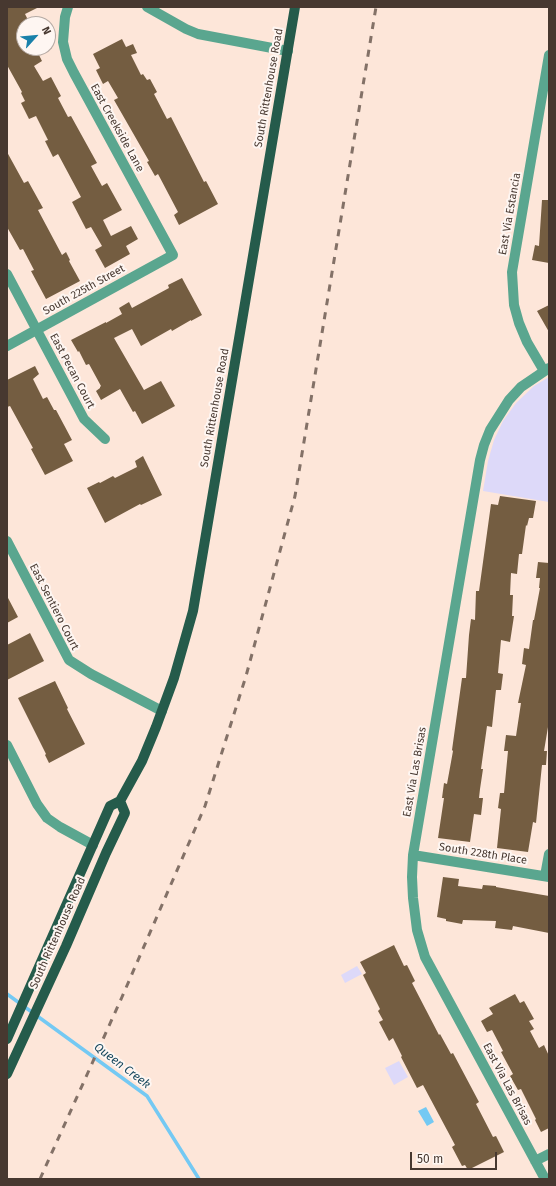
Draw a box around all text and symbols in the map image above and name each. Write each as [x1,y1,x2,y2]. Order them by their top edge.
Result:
north arrow [16,16,56,56]
text: N [39,25,54,37]
street label: South Rittenhouse Road [252,27,286,149]
street label: East Creekside Lane [87,82,147,174]
street label: East Via Estancia [496,172,524,256]
street label: South 225th Street [41,262,127,318]
street label: East Pecan Court [47,331,97,411]
street label: South Rittenhouse Road [198,347,232,469]
street label: East Sentiero Court [26,562,82,652]
street label: East Via Las Brisas [401,726,429,818]
street label: South 228th Place [438,841,528,867]
street label: South Rittenhouse Road [27,875,89,991]
water label: Queen Creek [91,1040,153,1092]
street label: East Via Las Brisas [480,1041,534,1127]
scale bar [412,1144,499,1170]
text: 50 m [417,1152,443,1166]

